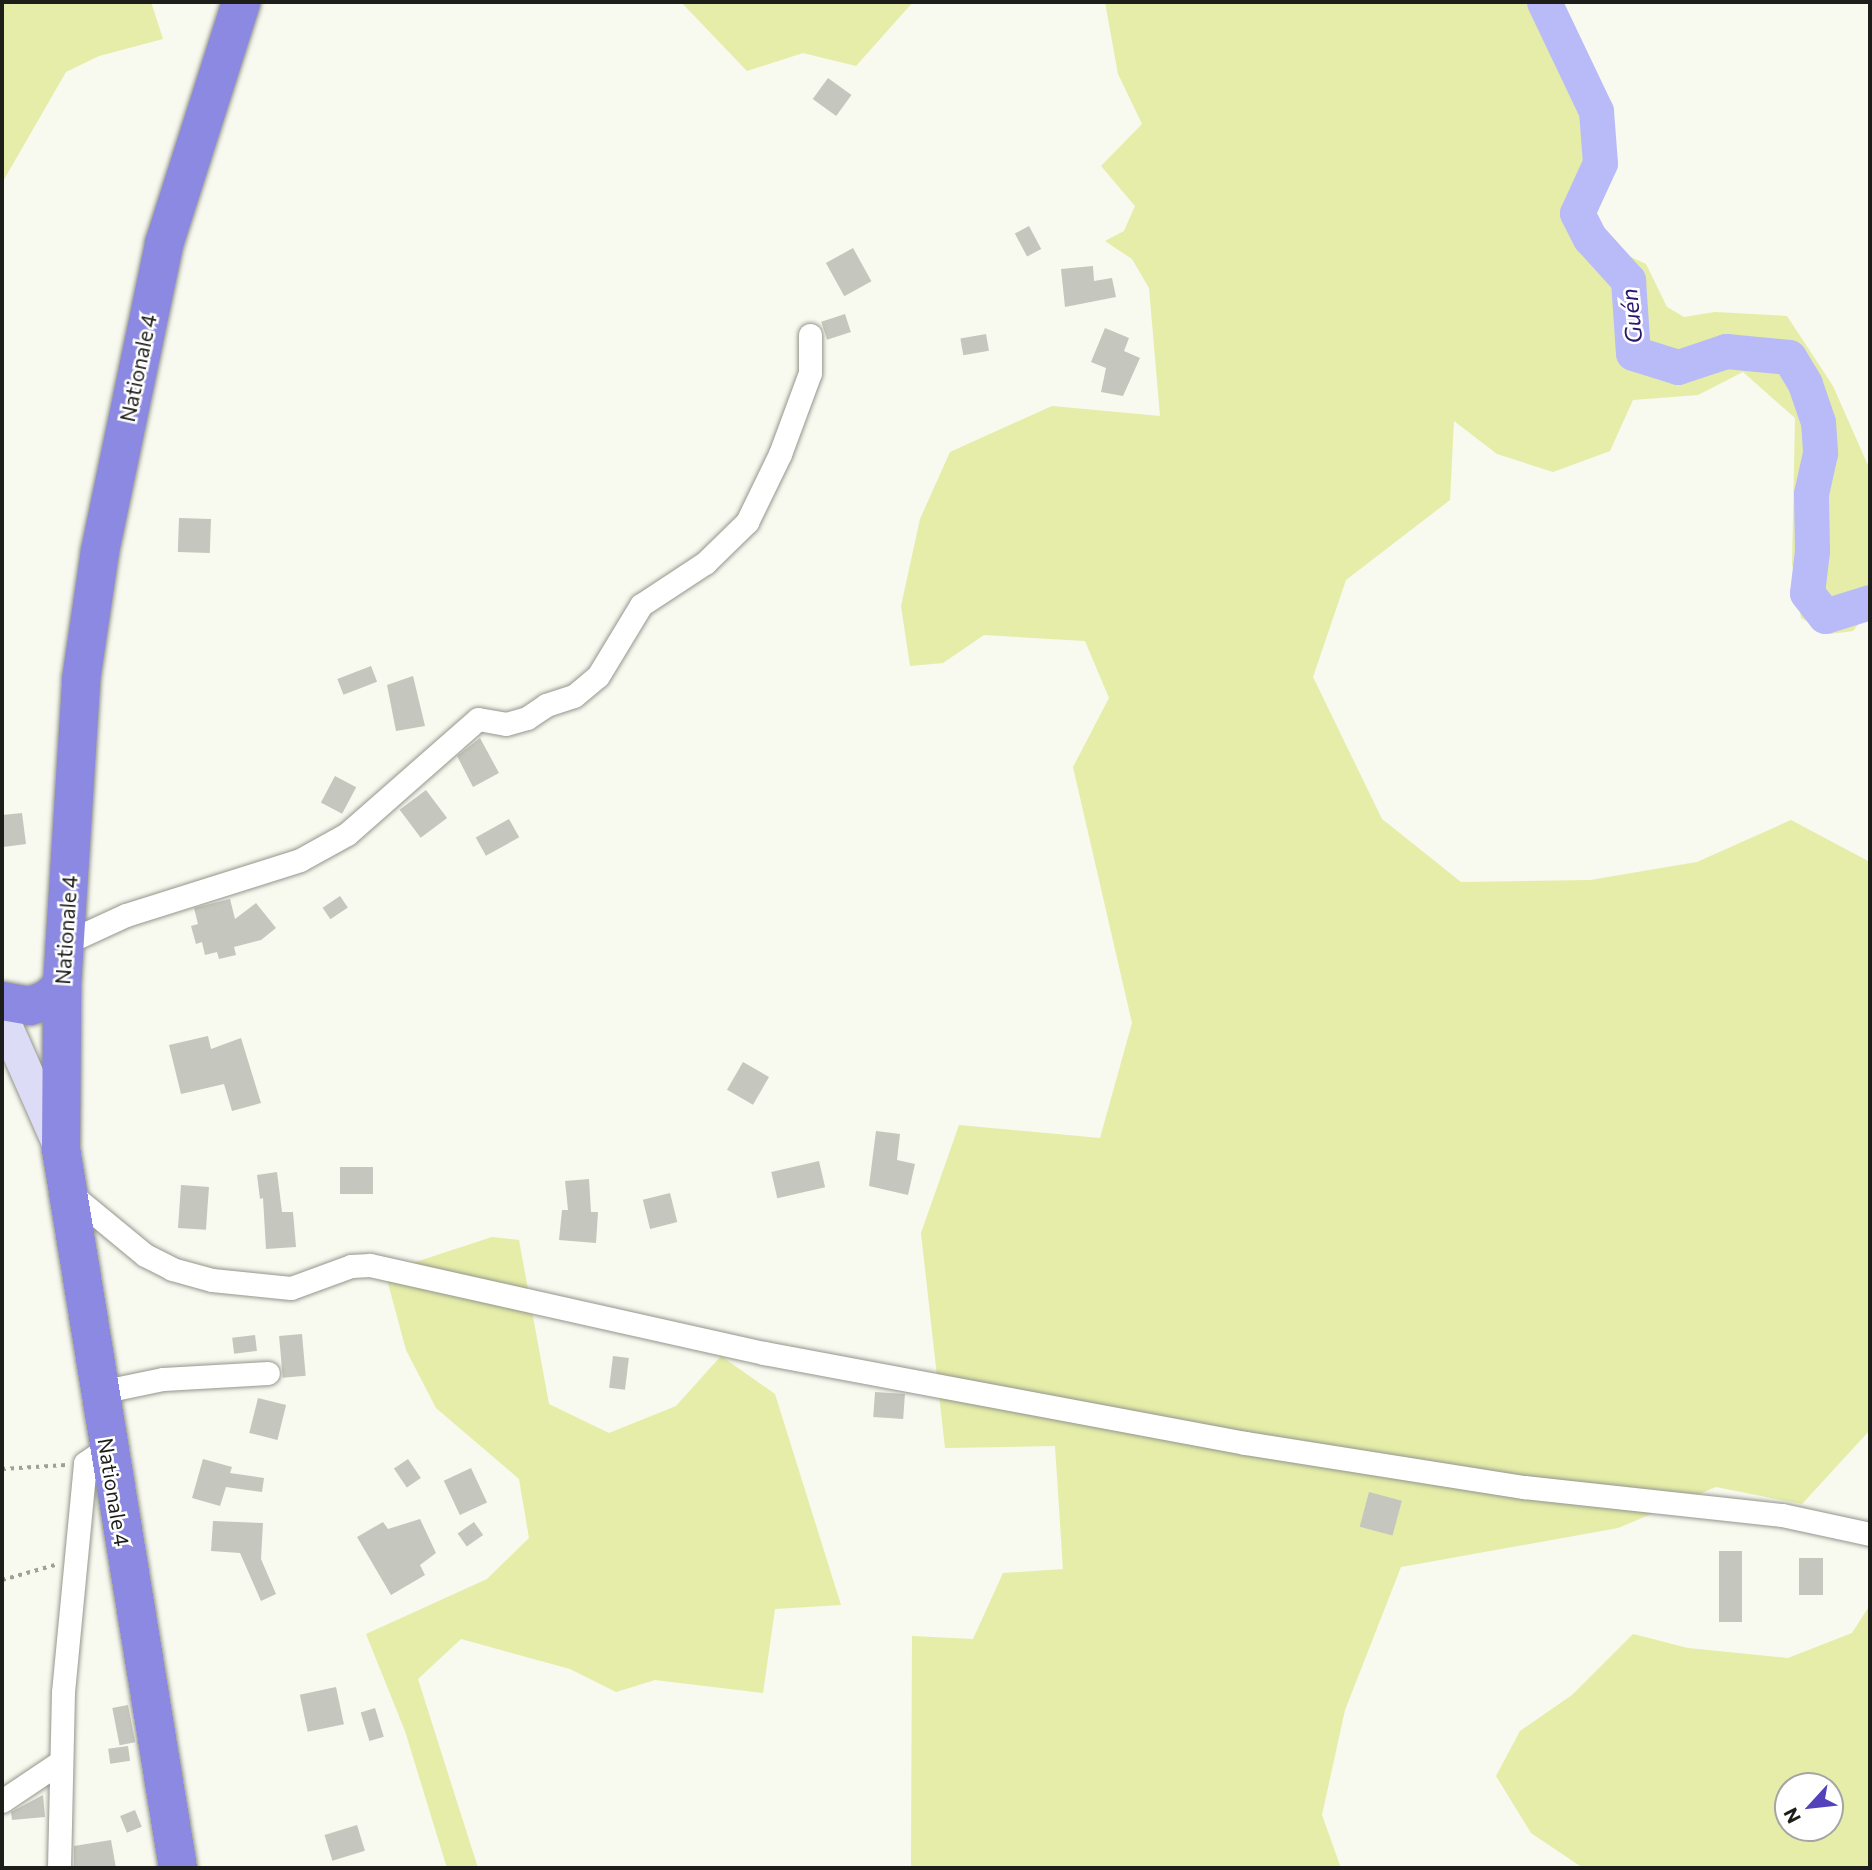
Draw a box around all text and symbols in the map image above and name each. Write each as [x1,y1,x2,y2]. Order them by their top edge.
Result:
water label: Guén [1614,287,1648,345]
street label: Nationale 4 [114,312,162,424]
street label: Nationale 4 [50,875,82,985]
street label: Nationale 4 [93,1436,135,1548]
north arrow [1774,1772,1844,1842]
text: N [1778,1804,1805,1827]

